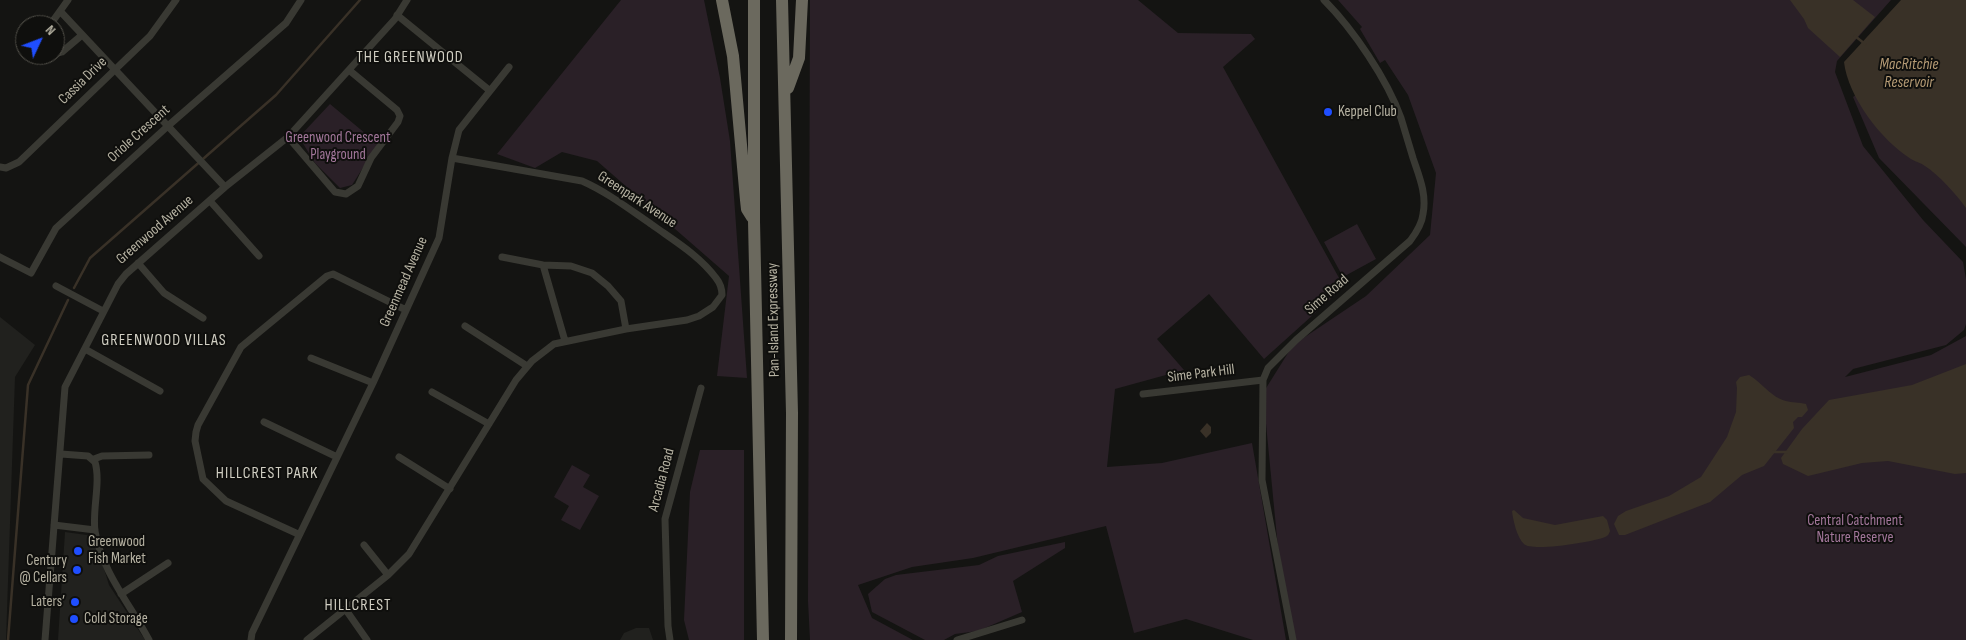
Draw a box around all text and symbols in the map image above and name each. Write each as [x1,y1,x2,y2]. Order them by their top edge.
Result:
north arrow [15,15,65,65]
text: N [42,22,59,39]
district label: THE GREENWOOD [355,48,465,68]
street label: Cassia Drive [55,53,111,109]
water label: MacRitchie Reservoir [1879,55,1939,93]
street label: Oriole Crescent [104,101,174,167]
place label: Keppel Club [1338,103,1397,121]
marker: Keppel Club [1322,106,1334,118]
park label: Greenwood Crescent Playground [285,129,391,164]
street label: Greenpark Avenue [594,168,680,232]
street label: Greenwood Avenue [113,192,197,268]
street label: Greenmead Avenue [376,234,432,330]
street label: Pan-Island Expressway [764,263,784,377]
street label: Sime Road [1301,271,1353,319]
district label: GREENWOOD VILLAS [99,331,229,351]
street label: Sime Park Hill [1166,361,1236,387]
street label: Arcadia Road [645,446,679,514]
district label: HILLCREST PARK [214,464,320,484]
park label: Central Catchment Nature Reserve [1807,512,1903,547]
place label: Greenwood Fish Market [88,533,146,568]
marker: Greenwood Fish Market [72,545,84,557]
place label: Century @ Cellars [19,552,67,587]
marker: Century @ Cellars [71,564,83,576]
place label: Laters’ [31,593,65,611]
marker: Laters’ [69,596,81,608]
district label: HILLCREST [323,596,393,616]
place label: Cold Storage [84,610,148,628]
marker: Cold Storage [68,613,80,625]

